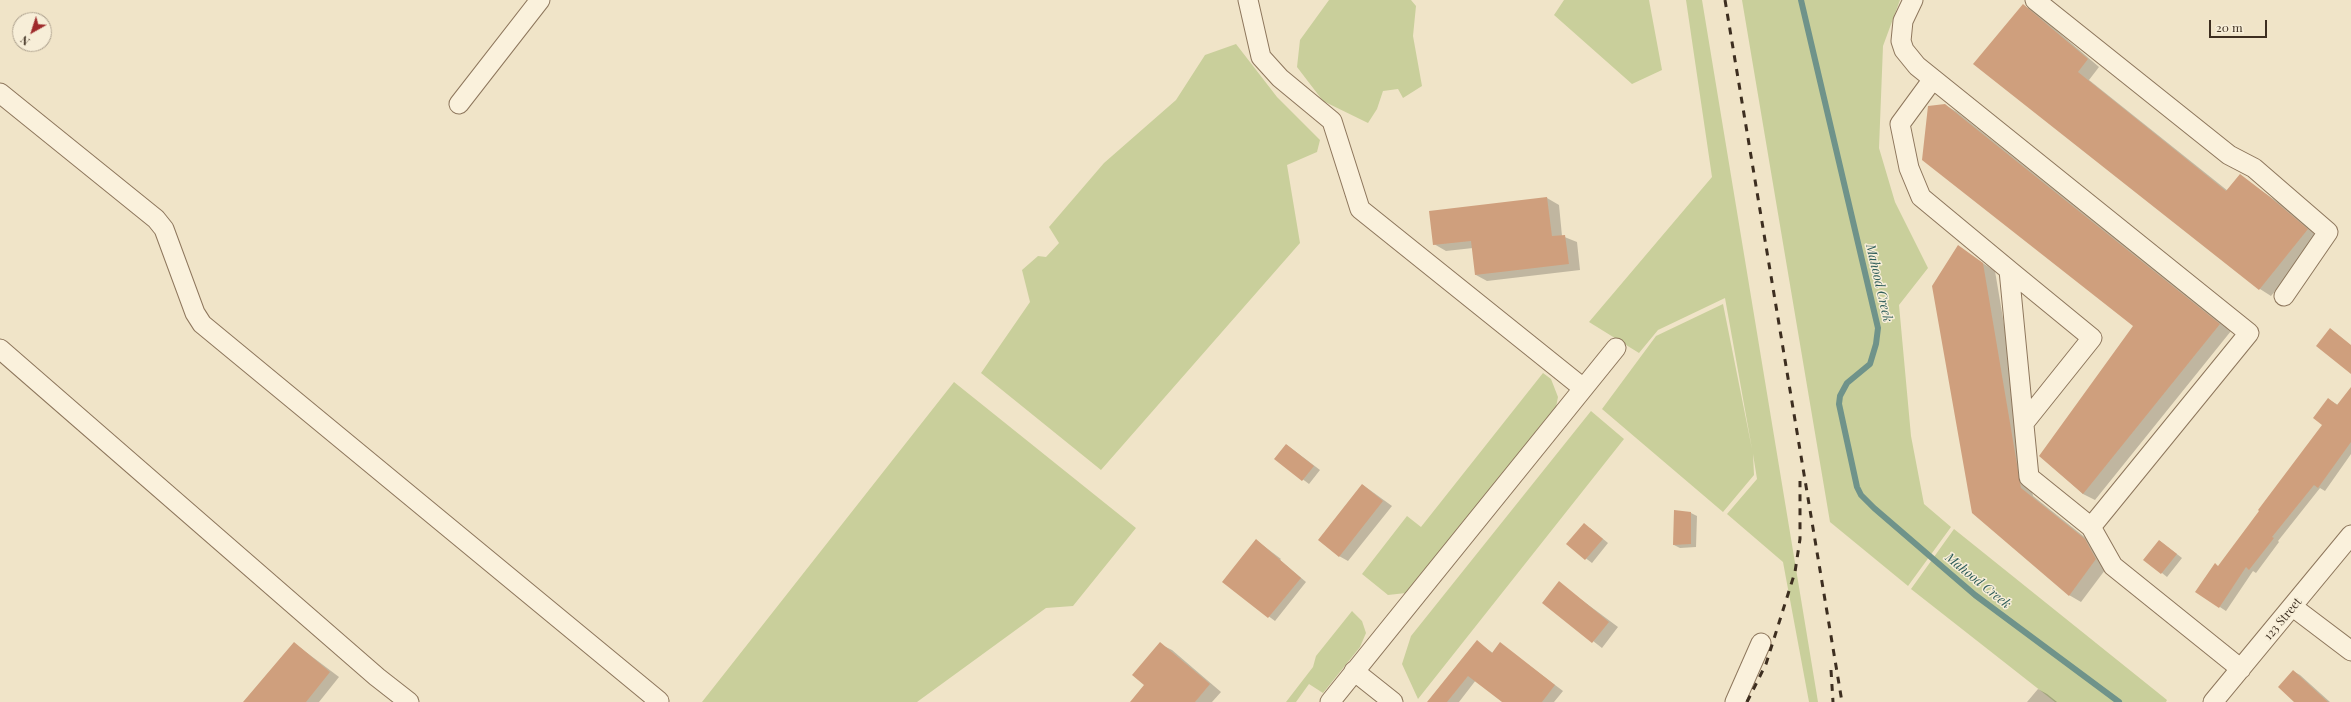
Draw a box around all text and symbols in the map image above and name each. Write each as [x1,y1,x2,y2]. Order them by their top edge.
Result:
north arrow [12,12,52,52]
scale bar [2211,12,2269,38]
text: 20 m [2216,19,2243,35]
text: N [17,33,33,49]
water label: Mahood Creek [1862,242,1896,324]
water label: Mahood Creek [1942,550,2014,612]
street label: 123 Street [2261,595,2305,643]

